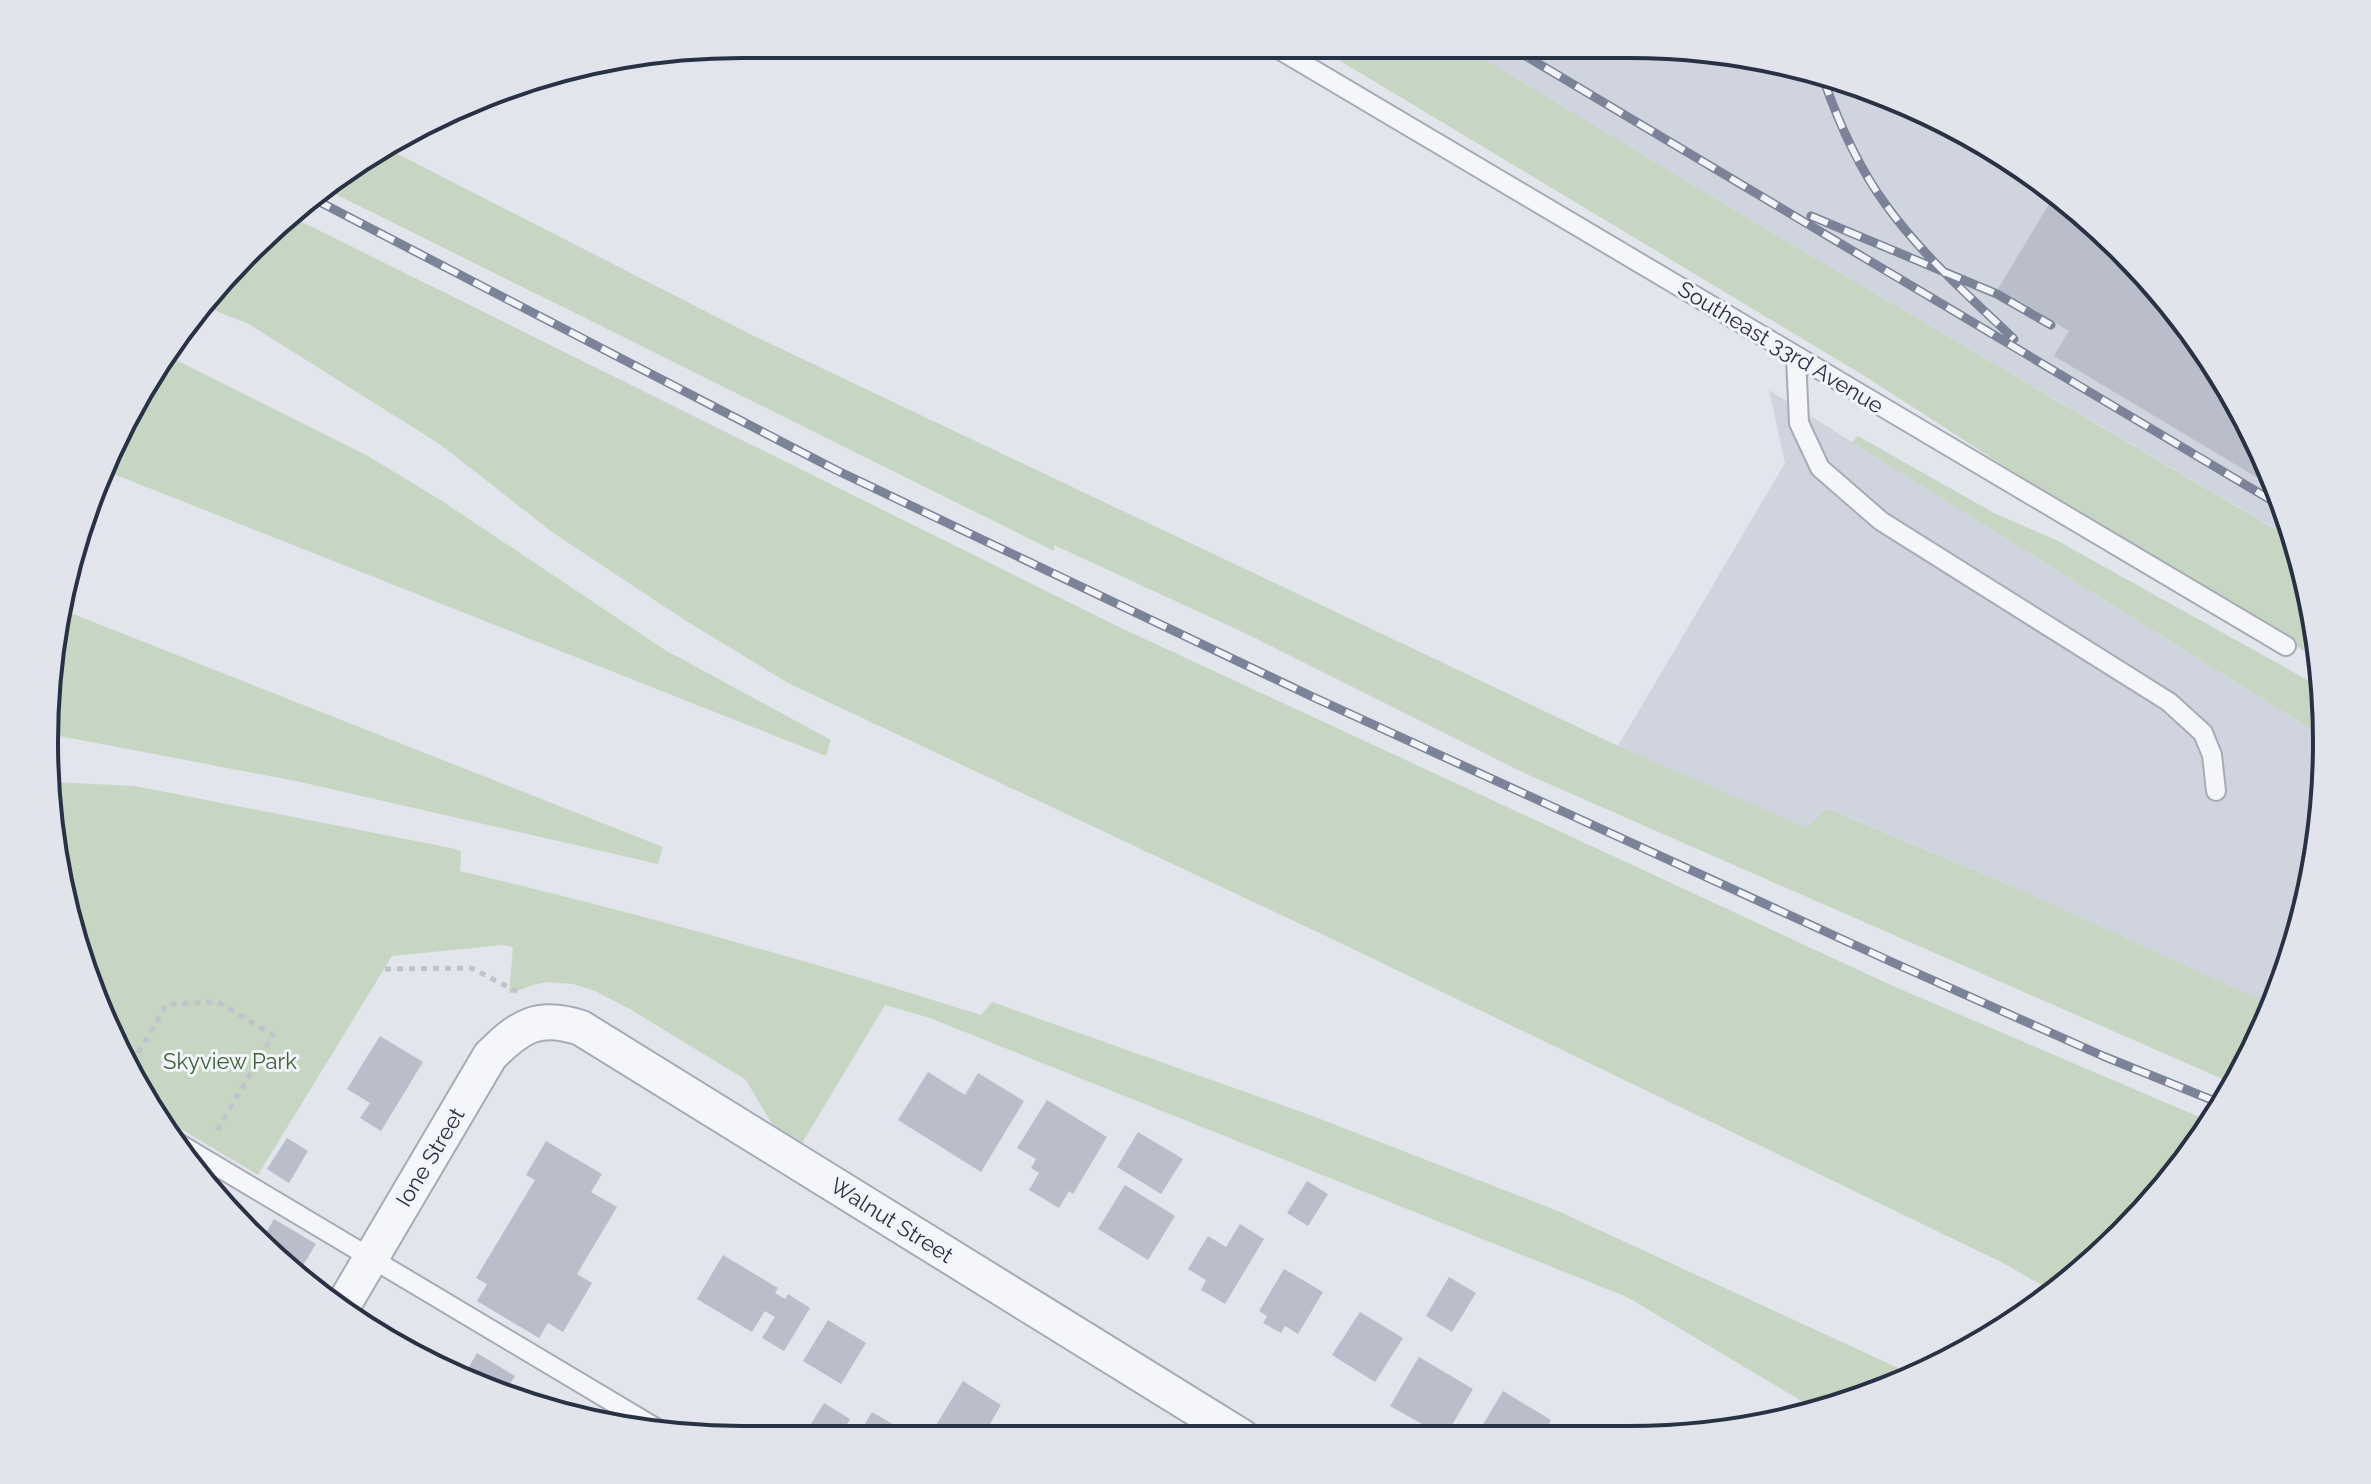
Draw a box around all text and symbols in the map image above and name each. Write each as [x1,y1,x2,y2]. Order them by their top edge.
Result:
street label: Southeast 33rd Avenue [1674,275,1888,419]
park label: Skyview Park [163,1048,297,1074]
street label: Ione Street [390,1102,470,1211]
street label: Walnut Street [826,1172,959,1268]

